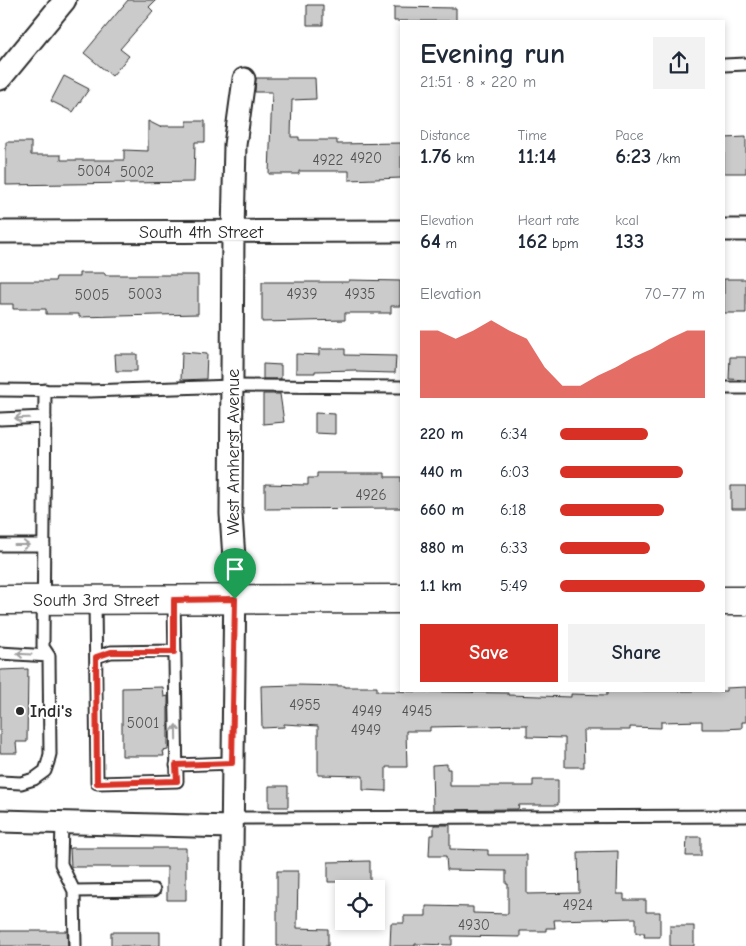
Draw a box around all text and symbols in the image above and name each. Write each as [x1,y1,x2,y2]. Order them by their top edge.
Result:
button: share [653,37,705,89]
text: Evening run [420,38,565,70]
text: 21:51 · 8 × 220 m [420,73,536,91]
text: Distance [420,127,470,144]
text: Time [518,127,547,144]
text: Pace [615,127,644,144]
text: 1.76 [420,144,452,168]
text: 11:14 [518,144,556,168]
text: 6:23 [615,144,651,168]
house number: 4920 [350,149,382,167]
text: km [452,150,475,167]
text: /km [651,150,681,167]
house number: 4922 [313,151,343,169]
house number: 5004 [77,162,111,180]
house number: 5002 [120,163,154,181]
text: Elevation [420,212,474,229]
text: Heart rate [518,212,579,229]
text: kcal [615,212,639,229]
street label: South 4th Street [139,222,264,243]
text: 64 [420,229,441,253]
text: 162 [518,229,547,253]
text: 133 [615,229,644,253]
text: m [441,235,457,252]
text: bpm [547,235,579,252]
house number: 5003 [128,285,162,303]
house number: 4939 [287,285,317,303]
house number: 4935 [345,285,375,303]
text: Elevation [420,285,481,303]
text: 70–77 m [644,285,705,303]
house number: 5005 [75,286,109,304]
street label: West Amherst Avenue [223,369,244,535]
one-way arrow [15,413,31,423]
text: 220 m [420,425,464,443]
text: 6:34 [500,425,527,443]
text: 440 m [420,463,463,481]
text: 6:03 [500,463,529,481]
house number: 4926 [355,486,387,504]
text: 660 m [420,501,464,519]
text: 6:18 [500,501,526,519]
text: 880 m [420,539,464,557]
text: 6:33 [500,539,528,557]
one-way arrow [14,540,30,550]
pin [214,548,256,599]
icon: arrive [221,555,249,583]
text: 1.1 km [420,577,462,595]
text: 5:49 [500,577,528,595]
street label: South 3rd Street [33,590,160,611]
button: Save [420,624,558,682]
button: Share [568,624,705,682]
one-way arrow [17,649,33,658]
house number: 4955 [289,696,321,714]
place label: Indi's [30,701,73,722]
house number: 4949 [352,702,382,720]
house number: 4945 [402,702,432,720]
marker: Indi's [14,705,26,717]
house number: 5001 [127,714,159,732]
house number: 4949 [351,721,381,739]
one-way arrow [171,724,181,740]
map controls [335,880,385,930]
button: locate [335,880,385,930]
house number: 4924 [563,896,593,914]
house number: 4930 [458,916,490,934]

